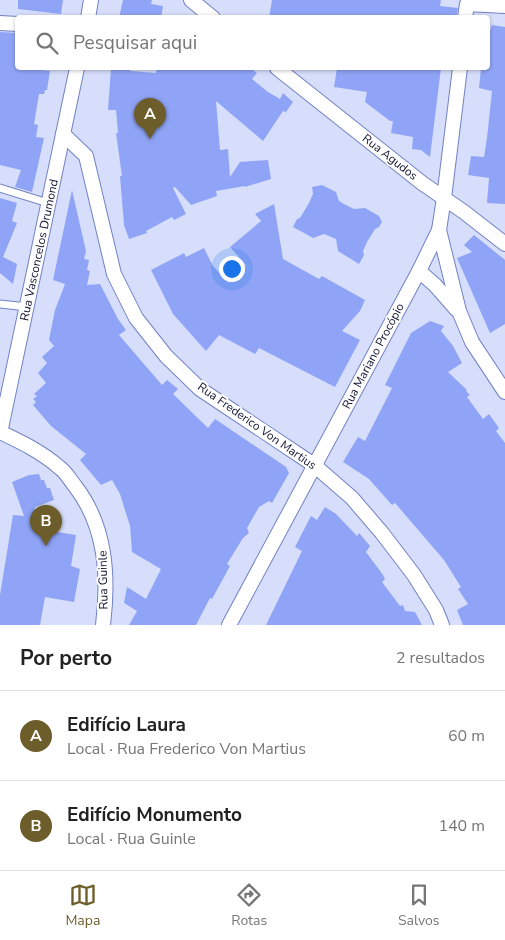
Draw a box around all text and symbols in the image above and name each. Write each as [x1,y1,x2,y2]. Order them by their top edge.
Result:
search box [15,15,490,70]
icon: search [33,29,61,57]
text: Pesquisar aqui [73,30,197,56]
pin: A [134,98,166,139]
street label: Rua Agudos [359,130,421,184]
street label: Rua Vasconcelos Drumond [16,178,62,322]
your location [219,256,245,282]
street label: Rua Mariano Procópio [338,300,408,412]
street label: Rua Frederico Von Martius [194,379,320,473]
pin: B [30,505,62,546]
street label: Rua Guinle [94,550,112,610]
text: Por perto [20,644,112,672]
text: 2 resultados [396,647,485,669]
text: Edifício Laura [67,712,186,738]
text: A [30,725,42,747]
text: 60 m [448,725,485,747]
text: Local · Rua Frederico Von Martius [67,738,306,760]
text: Edifício Monumento [67,802,242,828]
text: B [30,815,42,837]
text: 140 m [438,815,485,837]
text: Local · Rua Guinle [67,828,196,850]
tab: Mapa [65,881,100,930]
tab: Rotas [231,881,267,930]
tab: Salvos [398,881,440,930]

